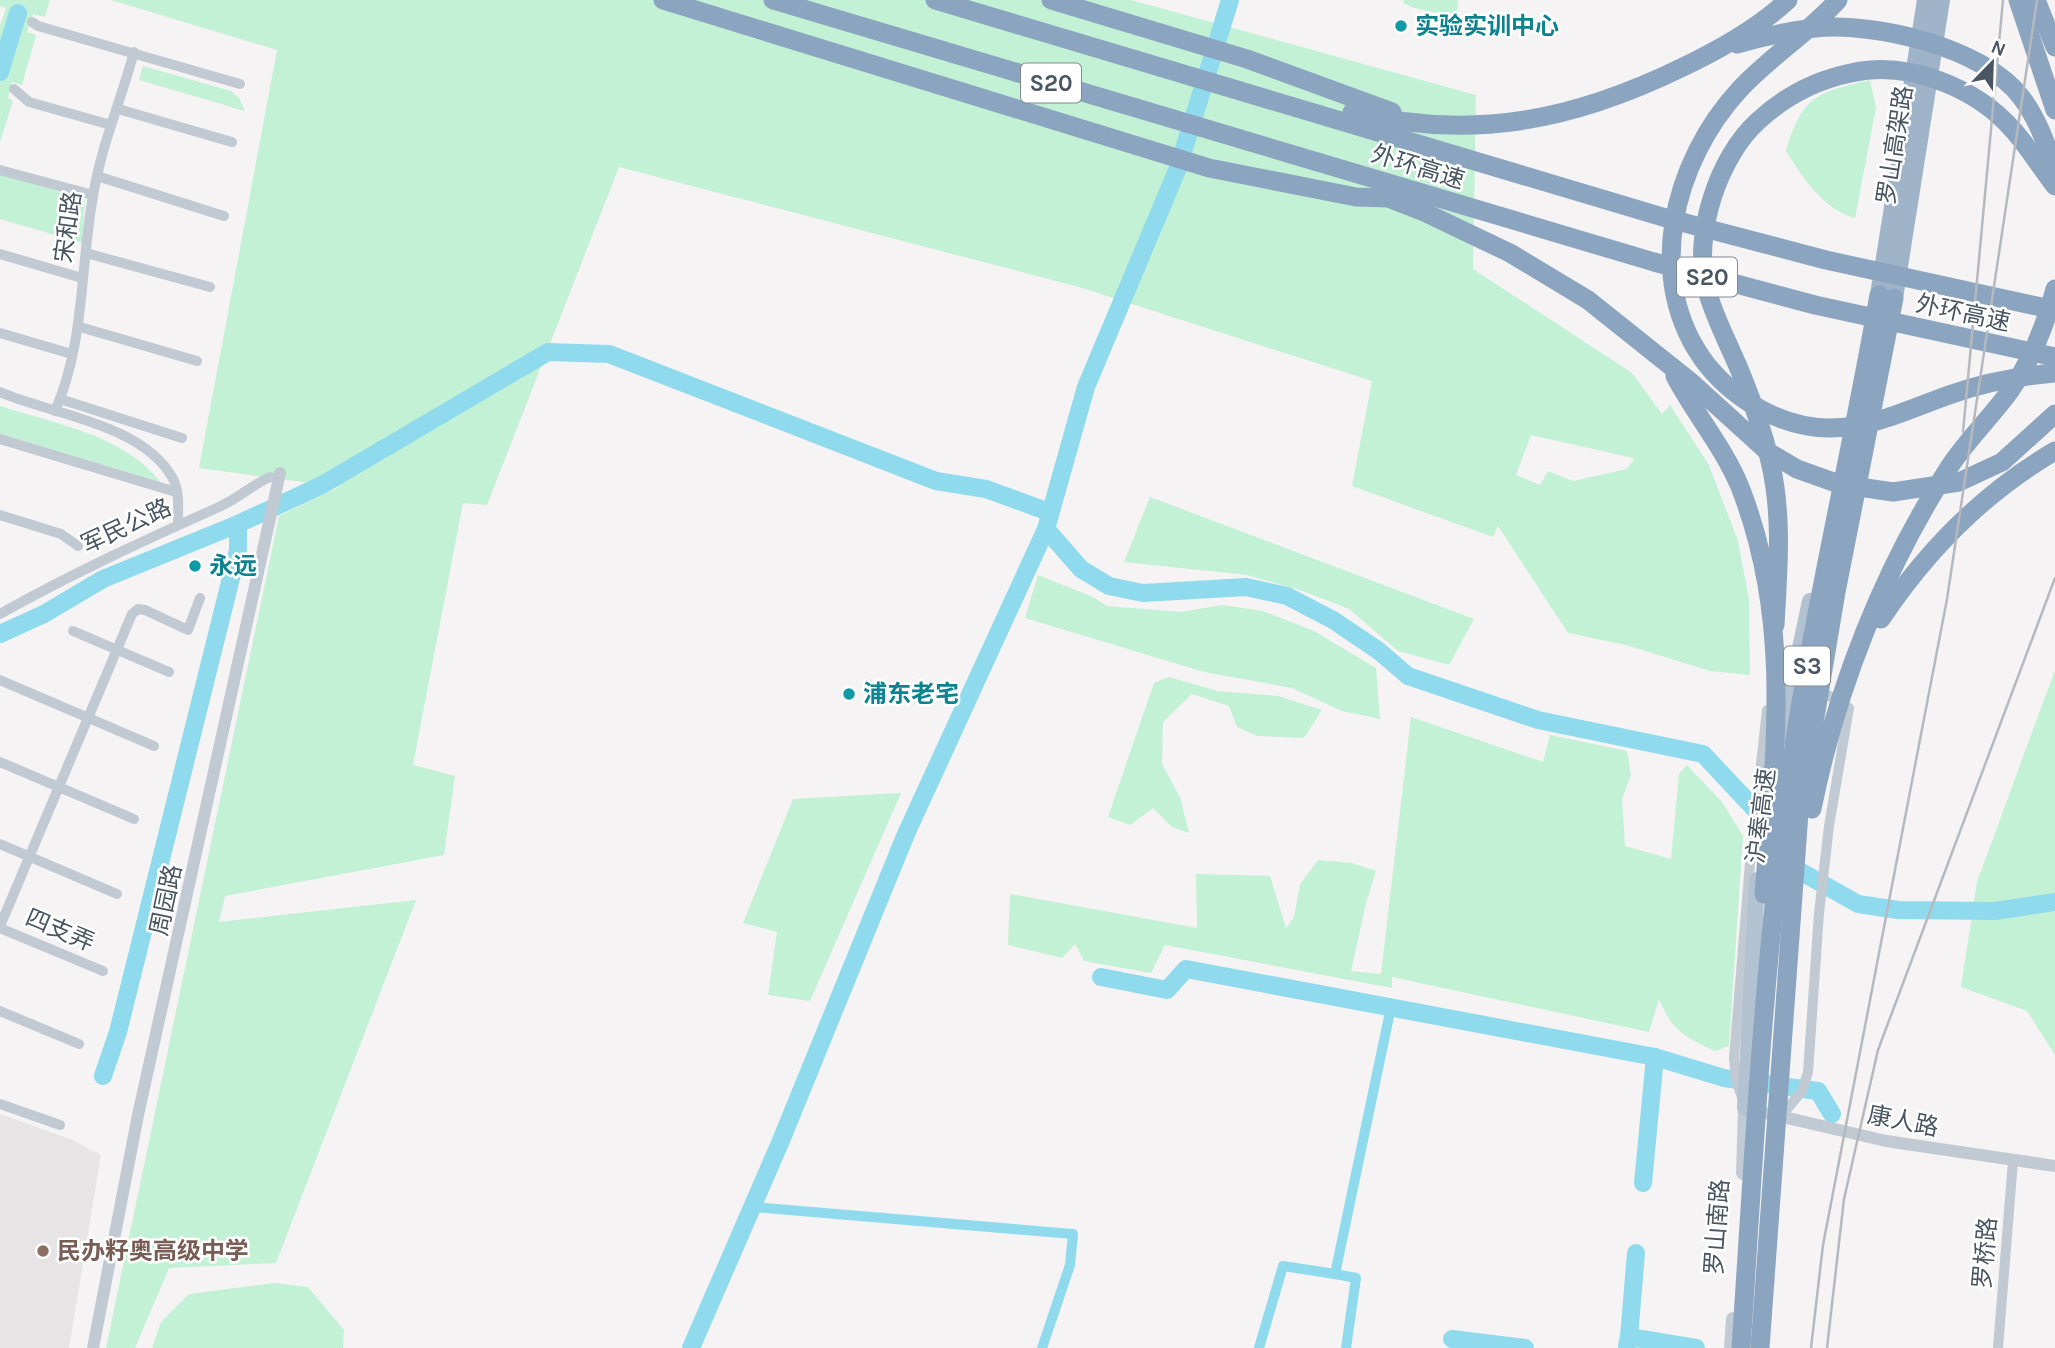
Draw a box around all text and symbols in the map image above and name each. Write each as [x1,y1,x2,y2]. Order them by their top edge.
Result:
place label: 实验实训中心 [1415,12,1559,40]
marker: 实验实训中心 [1393,18,1409,34]
north arrow [1957,28,2027,98]
text: N [1988,35,2009,61]
road number: S20 [1021,64,1081,102]
street label: 罗山高架路 [1872,84,1918,206]
street label: 外环高速 [1368,140,1468,194]
street label: 宋和路 [49,189,87,265]
road number: S20 [1677,258,1737,296]
street label: 外环高速 [1913,289,2013,337]
street label: 军民公路 [77,493,175,559]
place label: 永远 [209,552,257,580]
marker: 永远 [187,558,203,574]
road number: S3 [1784,646,1830,686]
place label: 浦东老宅 [863,680,959,708]
marker: 浦东老宅 [841,686,857,702]
street label: 沪奉高速 [1741,767,1781,865]
street label: 周园路 [145,862,187,938]
street label: 四支弄 [21,903,99,957]
street label: 康人路 [1865,1100,1941,1142]
street label: 罗山南路 [1700,1178,1734,1276]
street label: 罗桥路 [1968,1216,2002,1290]
place label: 民办籽奥高级中学 [57,1237,249,1265]
marker: 民办籽奥高级中学 [35,1243,51,1259]

